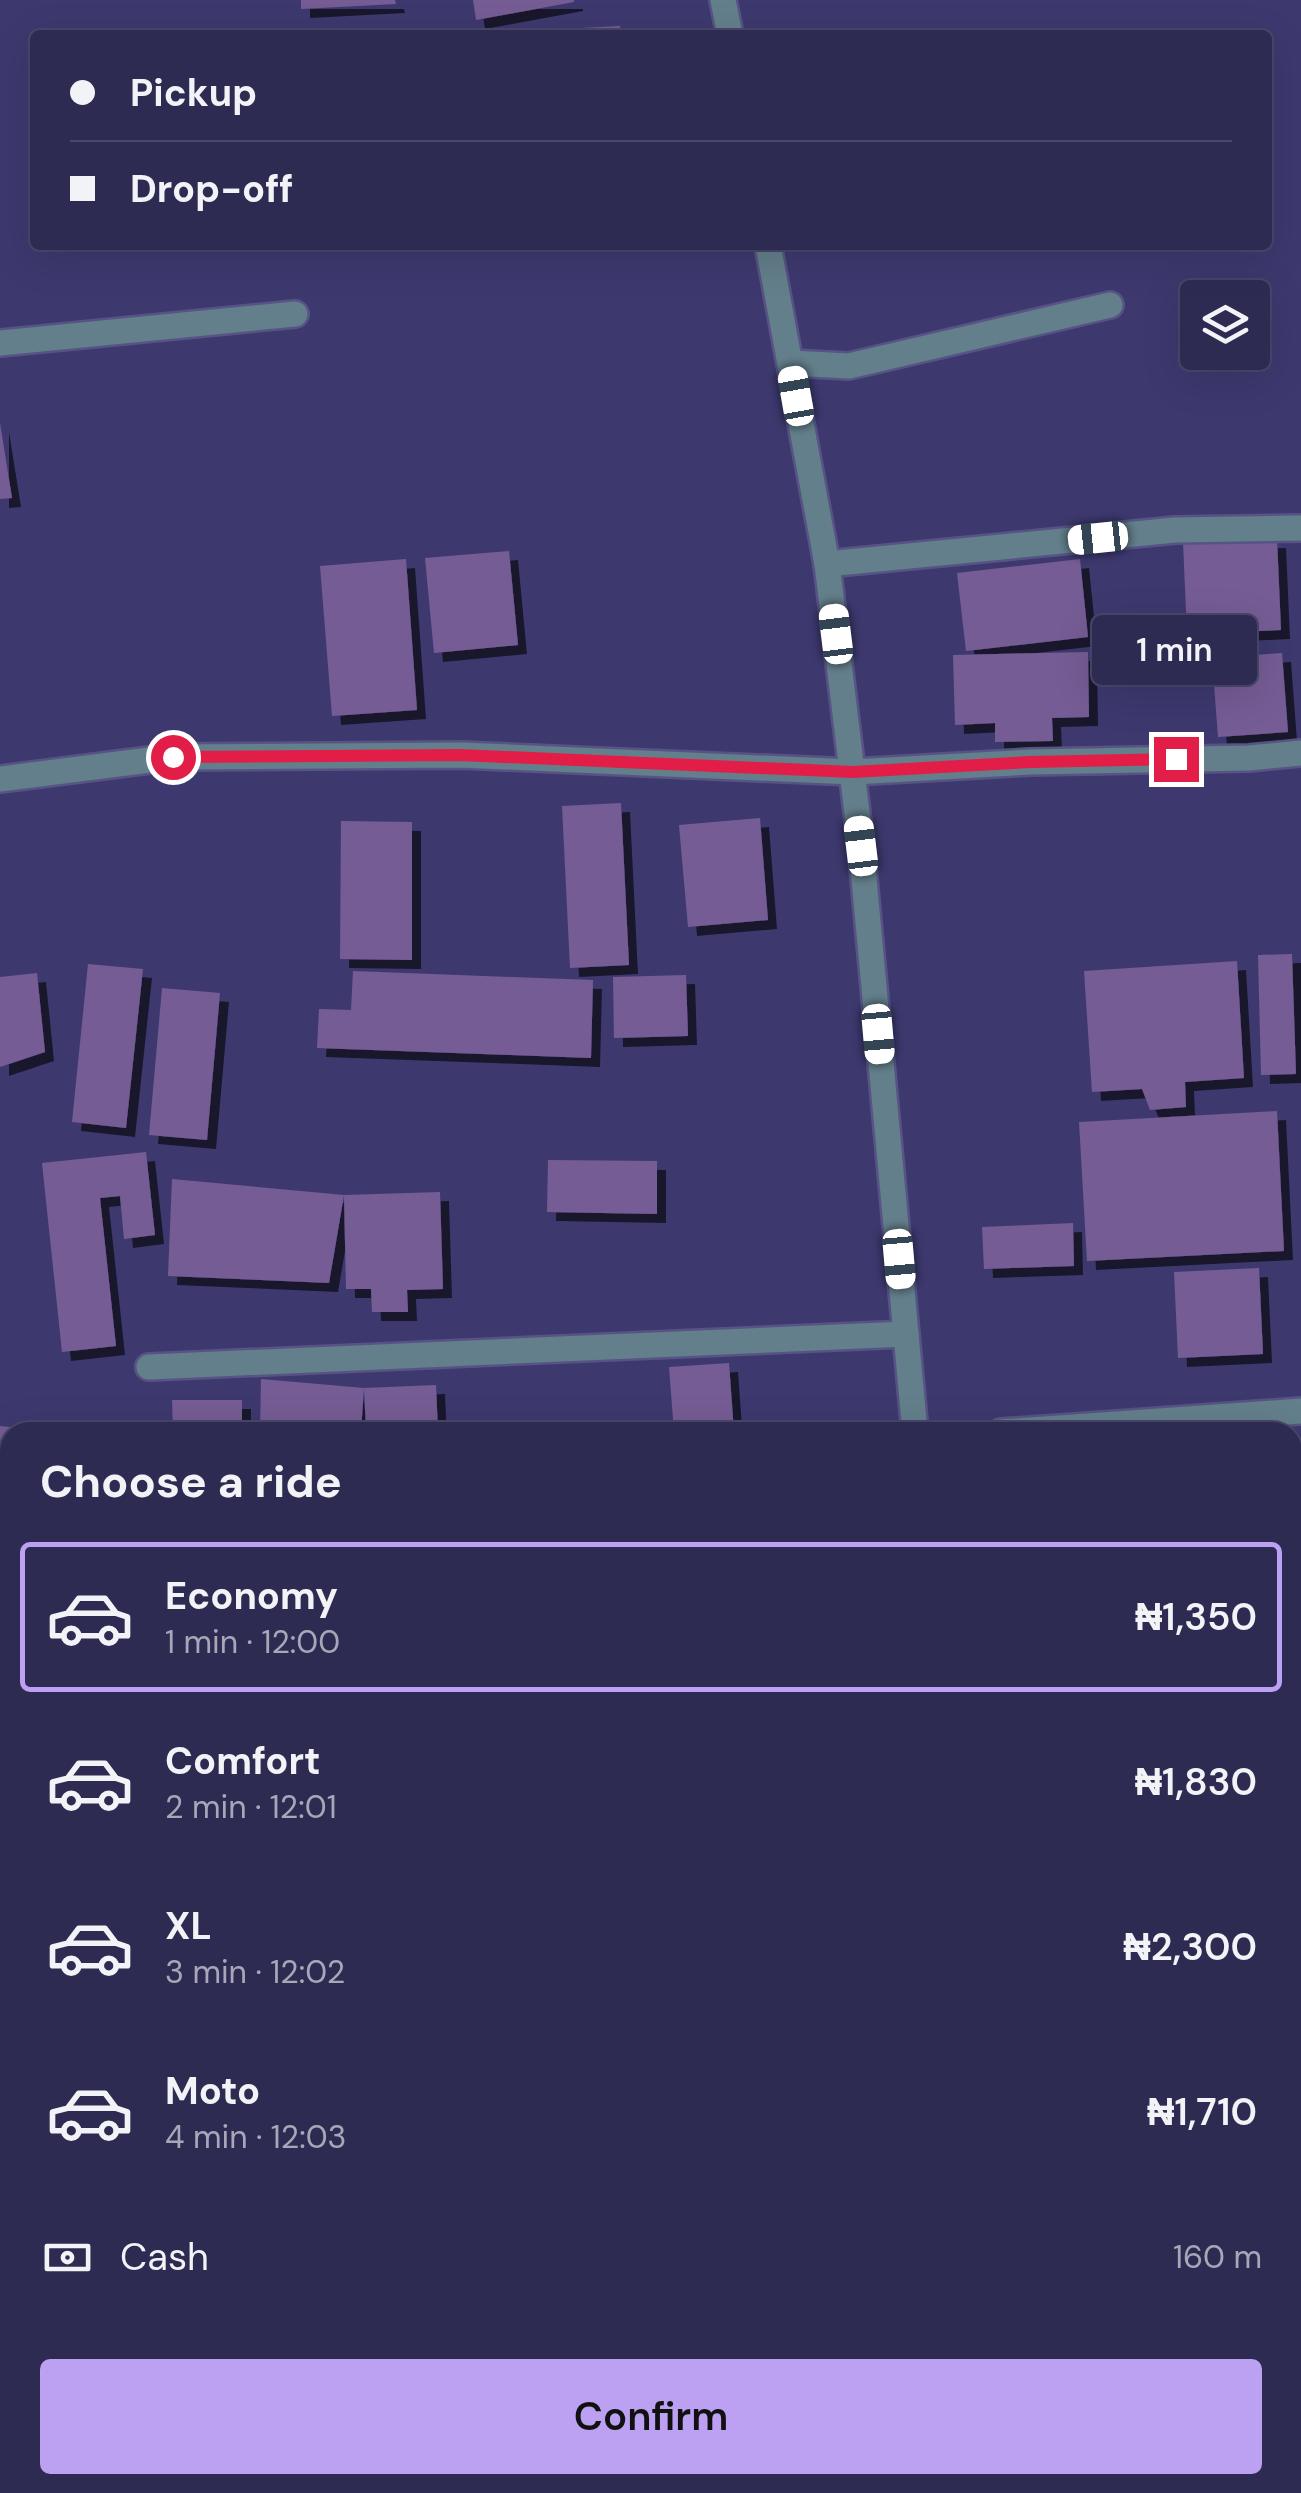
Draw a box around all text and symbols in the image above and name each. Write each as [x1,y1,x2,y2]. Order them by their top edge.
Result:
text: Pickup [130,68,257,118]
text: Drop-off [130,164,293,214]
map controls [1180,280,1270,370]
button: layers [1180,280,1270,370]
car [776,364,816,428]
car [1067,520,1129,556]
car [817,602,855,666]
callout: 1 min [1094,614,1258,684]
text: 1 min [1136,629,1213,671]
route start [151,735,196,780]
route end [1154,737,1199,782]
car [842,814,880,878]
car [860,1003,896,1065]
car [881,1228,917,1290]
text: Choose a ride [40,1452,342,1511]
text: Economy [165,1571,338,1621]
icon: car [45,1572,135,1662]
text: ₦1,350 [1135,1592,1257,1642]
text: 1 min · 12:00 [165,1621,340,1663]
text: Comfort [165,1736,321,1786]
icon: car [45,1737,135,1827]
text: ₦1,830 [1135,1757,1257,1807]
text: 2 min · 12:01 [165,1786,337,1828]
text: XL [165,1901,212,1951]
icon: car [45,1902,135,1992]
text: ₦2,300 [1123,1922,1257,1972]
text: 3 min · 12:02 [165,1951,345,1993]
text: Moto [165,2066,260,2116]
icon: car [45,2067,135,2157]
text: ₦1,710 [1147,2087,1257,2137]
text: 4 min · 12:03 [165,2116,347,2158]
icon: cash [40,2230,95,2285]
text: Cash [120,2232,209,2282]
text: 160 m [1173,2236,1262,2278]
button: Confirm [40,2359,1262,2474]

